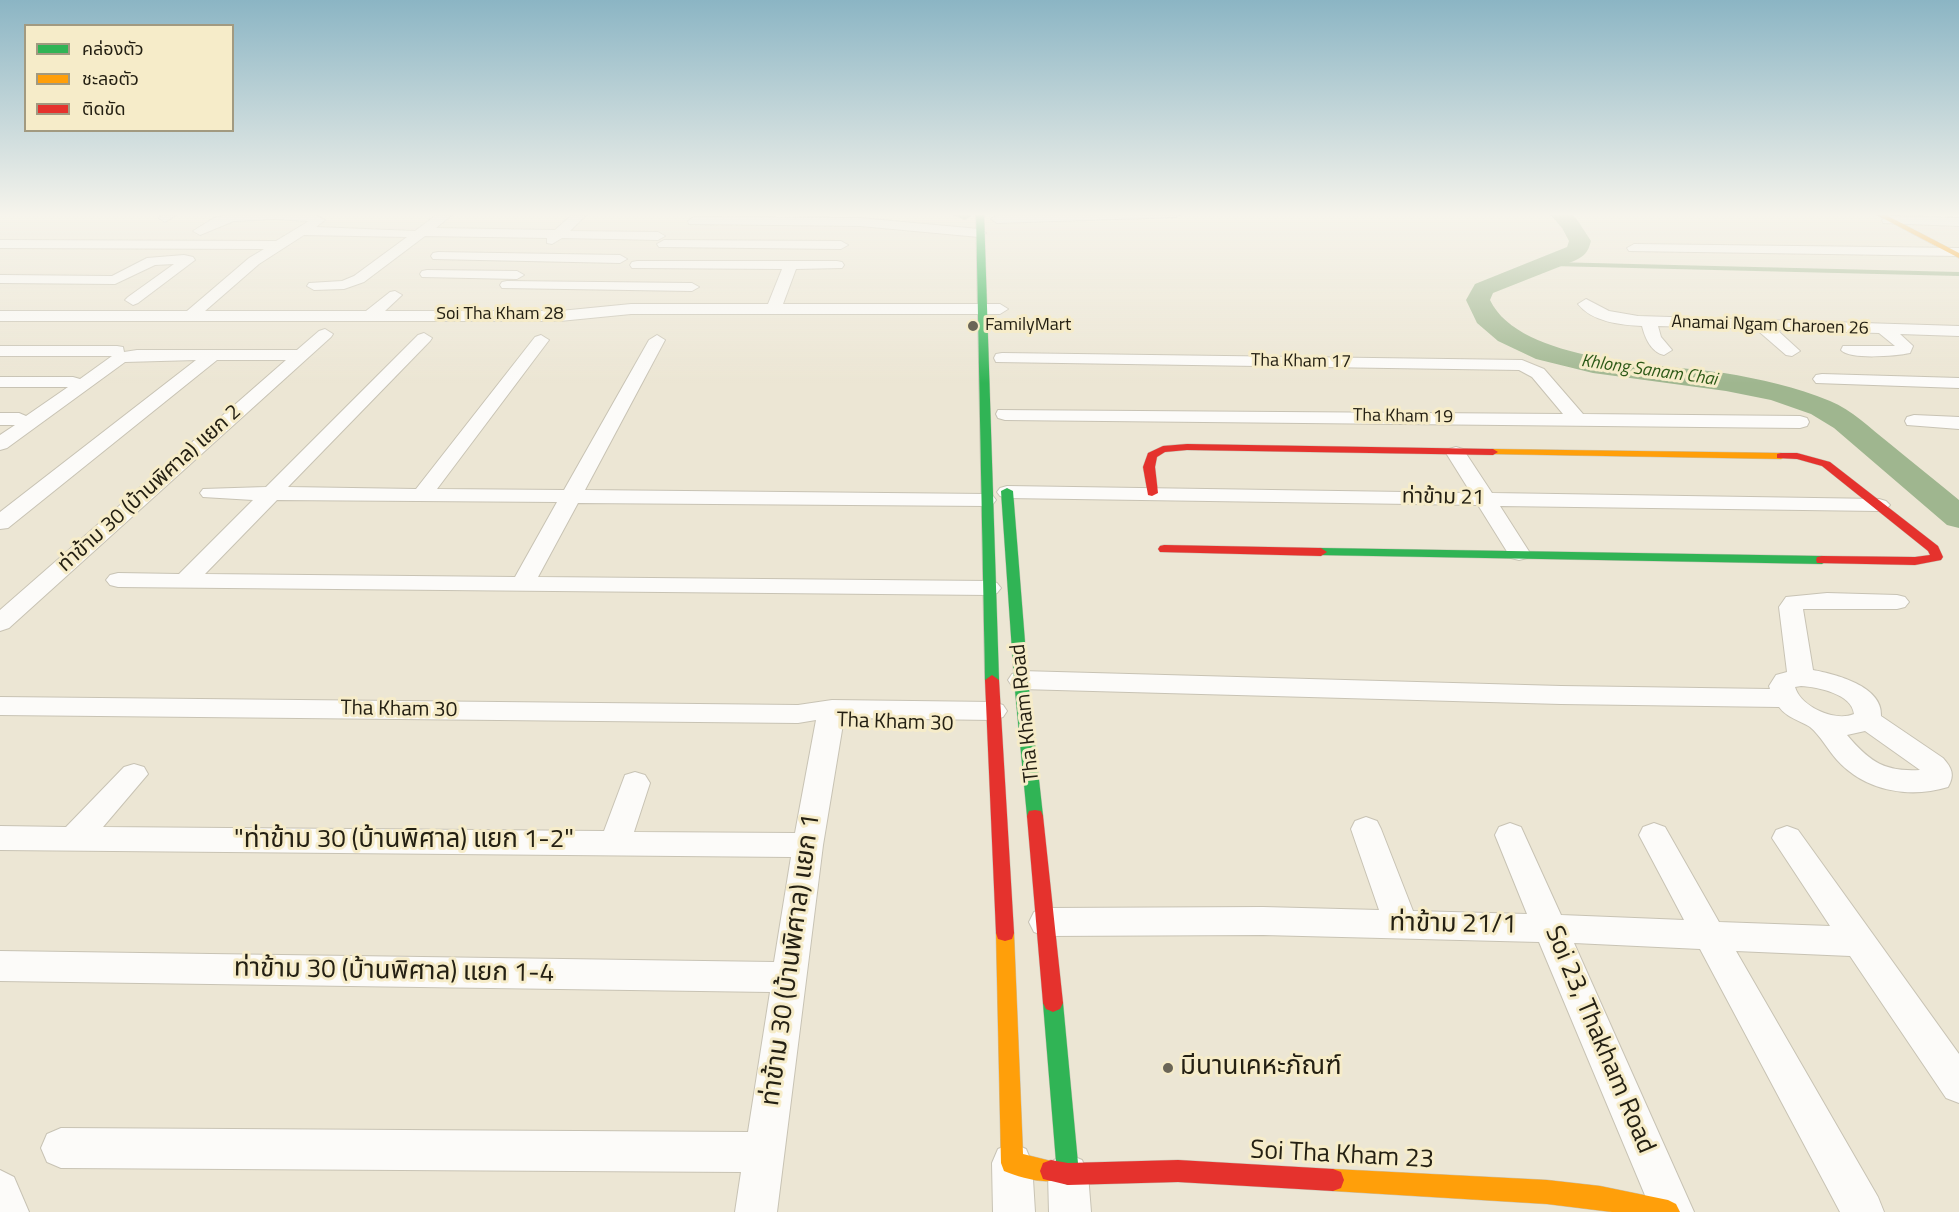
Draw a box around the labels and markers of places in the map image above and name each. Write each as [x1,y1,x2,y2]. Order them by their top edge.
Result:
place label: FamilyMart [985,315,1071,337]
marker: FamilyMart [966,319,980,333]
place label: มีนานเคหะภัณฑ์ [1180,1052,1341,1084]
marker: มีนานเคหะภัณฑ์ [1161,1061,1175,1075]

